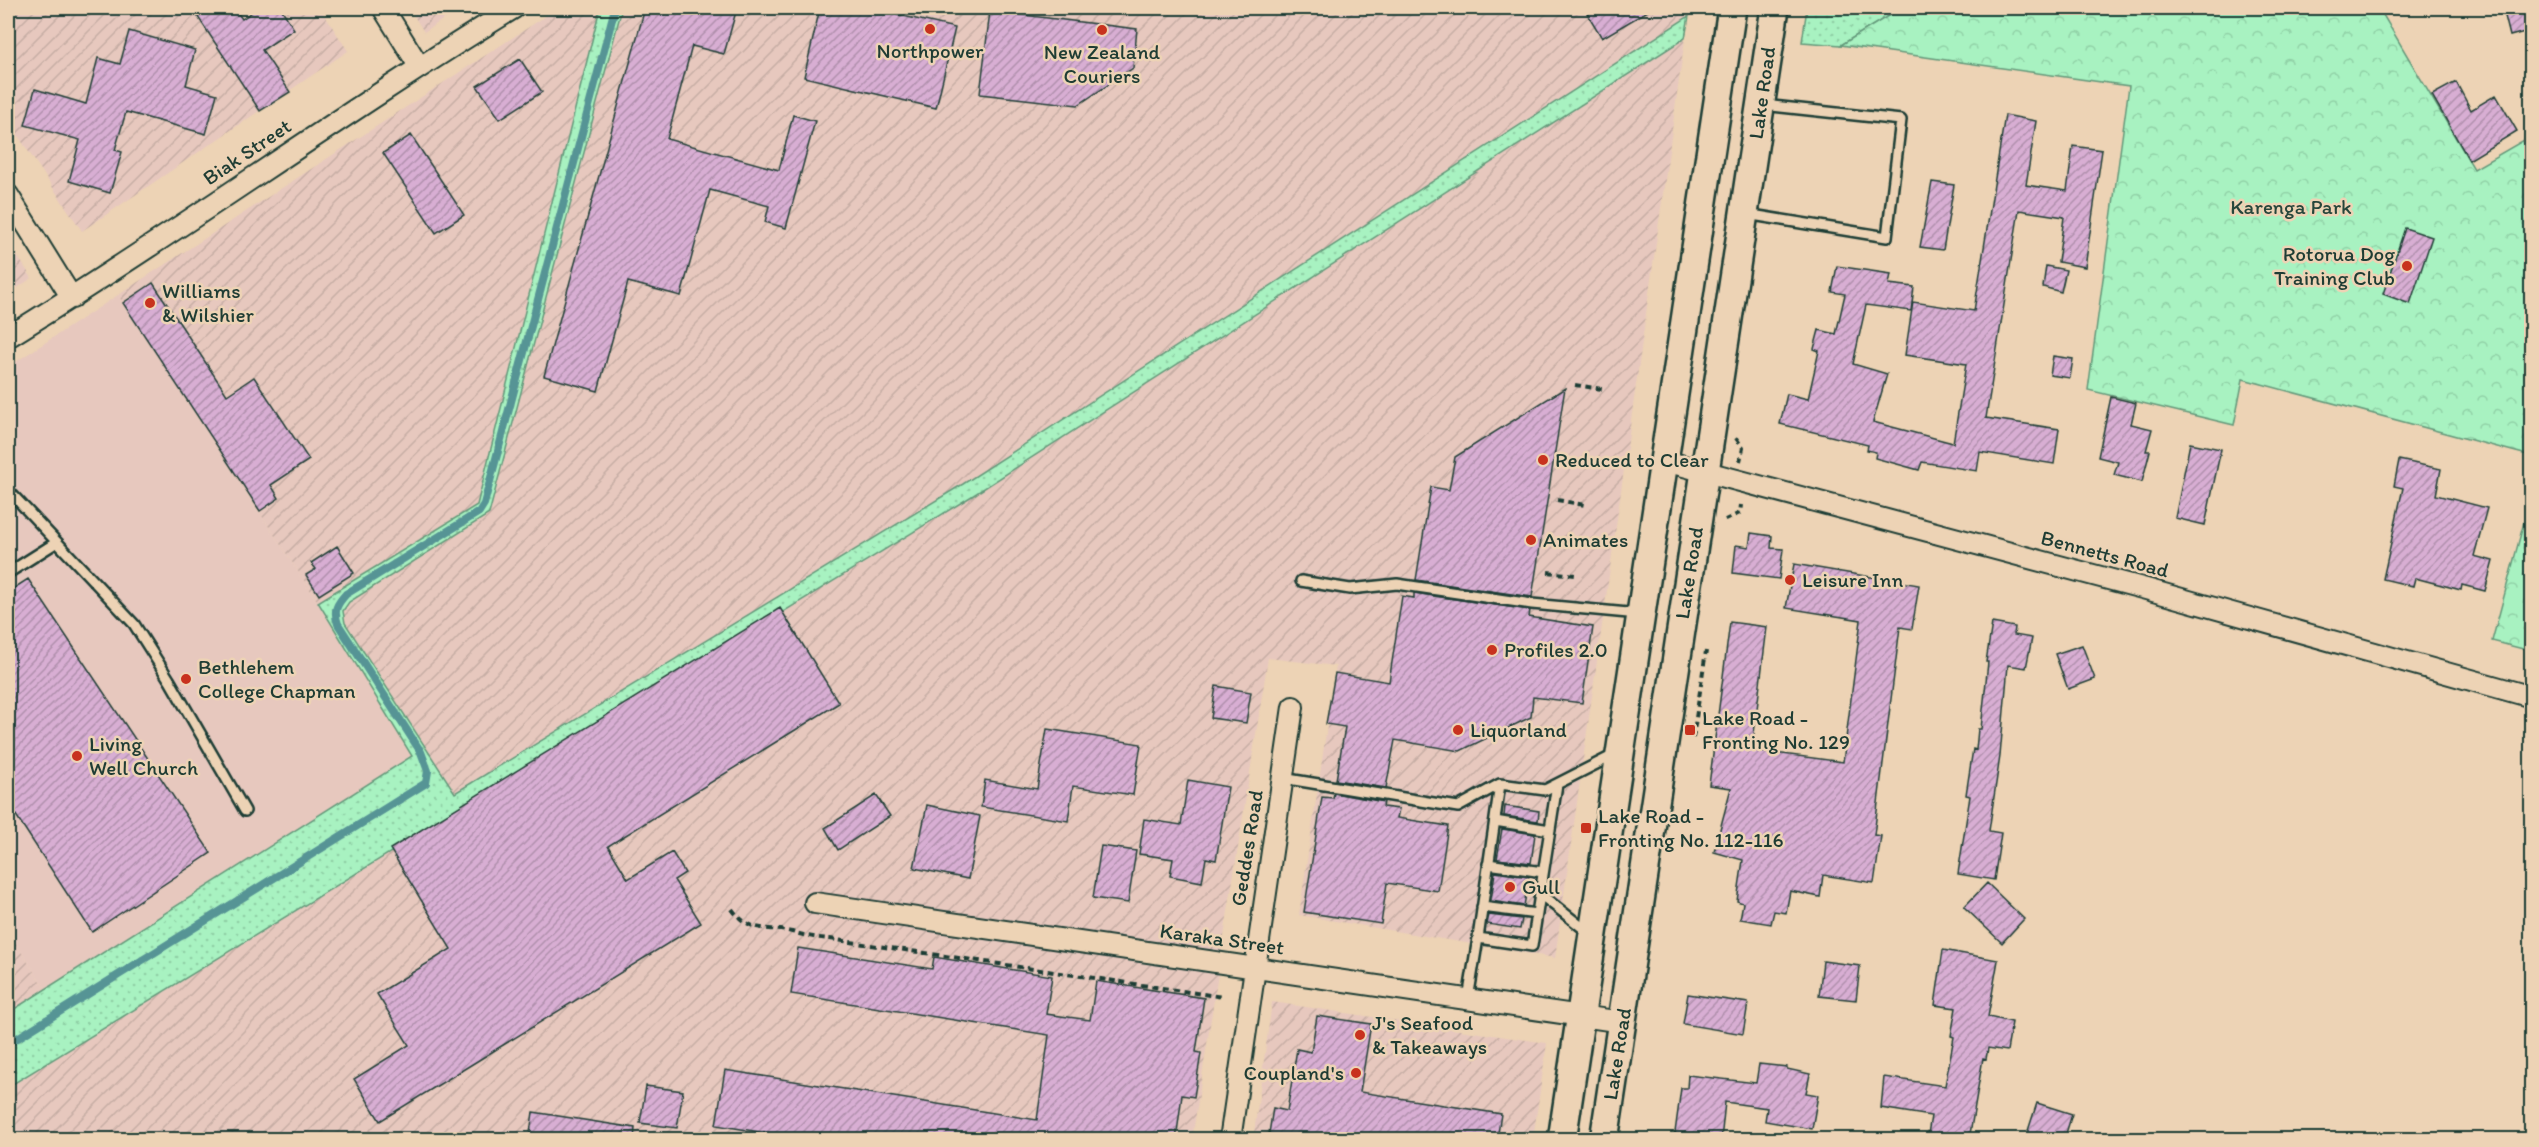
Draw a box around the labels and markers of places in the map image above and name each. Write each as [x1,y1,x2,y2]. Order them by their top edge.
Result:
marker: Northpower [923,22,937,36]
marker: New Zealand Couriers [1095,23,1109,37]
place label: Northpower [877,38,984,63]
place label: New Zealand Couriers [1044,39,1161,88]
place label: Rotorua Dog Training Club [2274,241,2395,290]
marker: Rotorua Dog Training Club [2400,259,2414,273]
place label: Williams & Wilshier [162,278,255,327]
marker: Williams & Wilshier [143,296,157,310]
place label: Reduced to Clear [1555,447,1709,472]
marker: Reduced to Clear [1536,453,1550,467]
place label: Animates [1543,527,1628,552]
marker: Animates [1524,533,1538,547]
place label: Leisure Inn [1802,567,1903,592]
marker: Leisure Inn [1783,573,1797,587]
place label: Profiles 2.0 [1504,637,1608,662]
marker: Profiles 2.0 [1485,643,1499,657]
place label: Bethlehem College Chapman [198,654,356,703]
marker: Bethlehem College Chapman [179,672,193,686]
place label: Lake Road - Fronting No. 129 [1702,705,1850,754]
place label: Liquorland [1470,717,1567,742]
marker: Liquorland [1451,723,1465,737]
marker: Lake Road - Fronting No. 129 [1683,723,1697,737]
place label: Living Well Church [89,731,198,780]
marker: Living Well Church [70,749,84,763]
place label: Lake Road - Fronting No. 112-116 [1598,803,1784,852]
marker: Lake Road - Fronting No. 112-116 [1579,821,1593,835]
place label: Gull [1522,874,1560,899]
marker: Gull [1503,880,1517,894]
place label: J's Seafood & Takeaways [1372,1010,1487,1059]
marker: J's Seafood & Takeaways [1353,1028,1367,1042]
place label: Coupland's [1244,1060,1344,1085]
marker: Coupland's [1349,1066,1363,1080]

